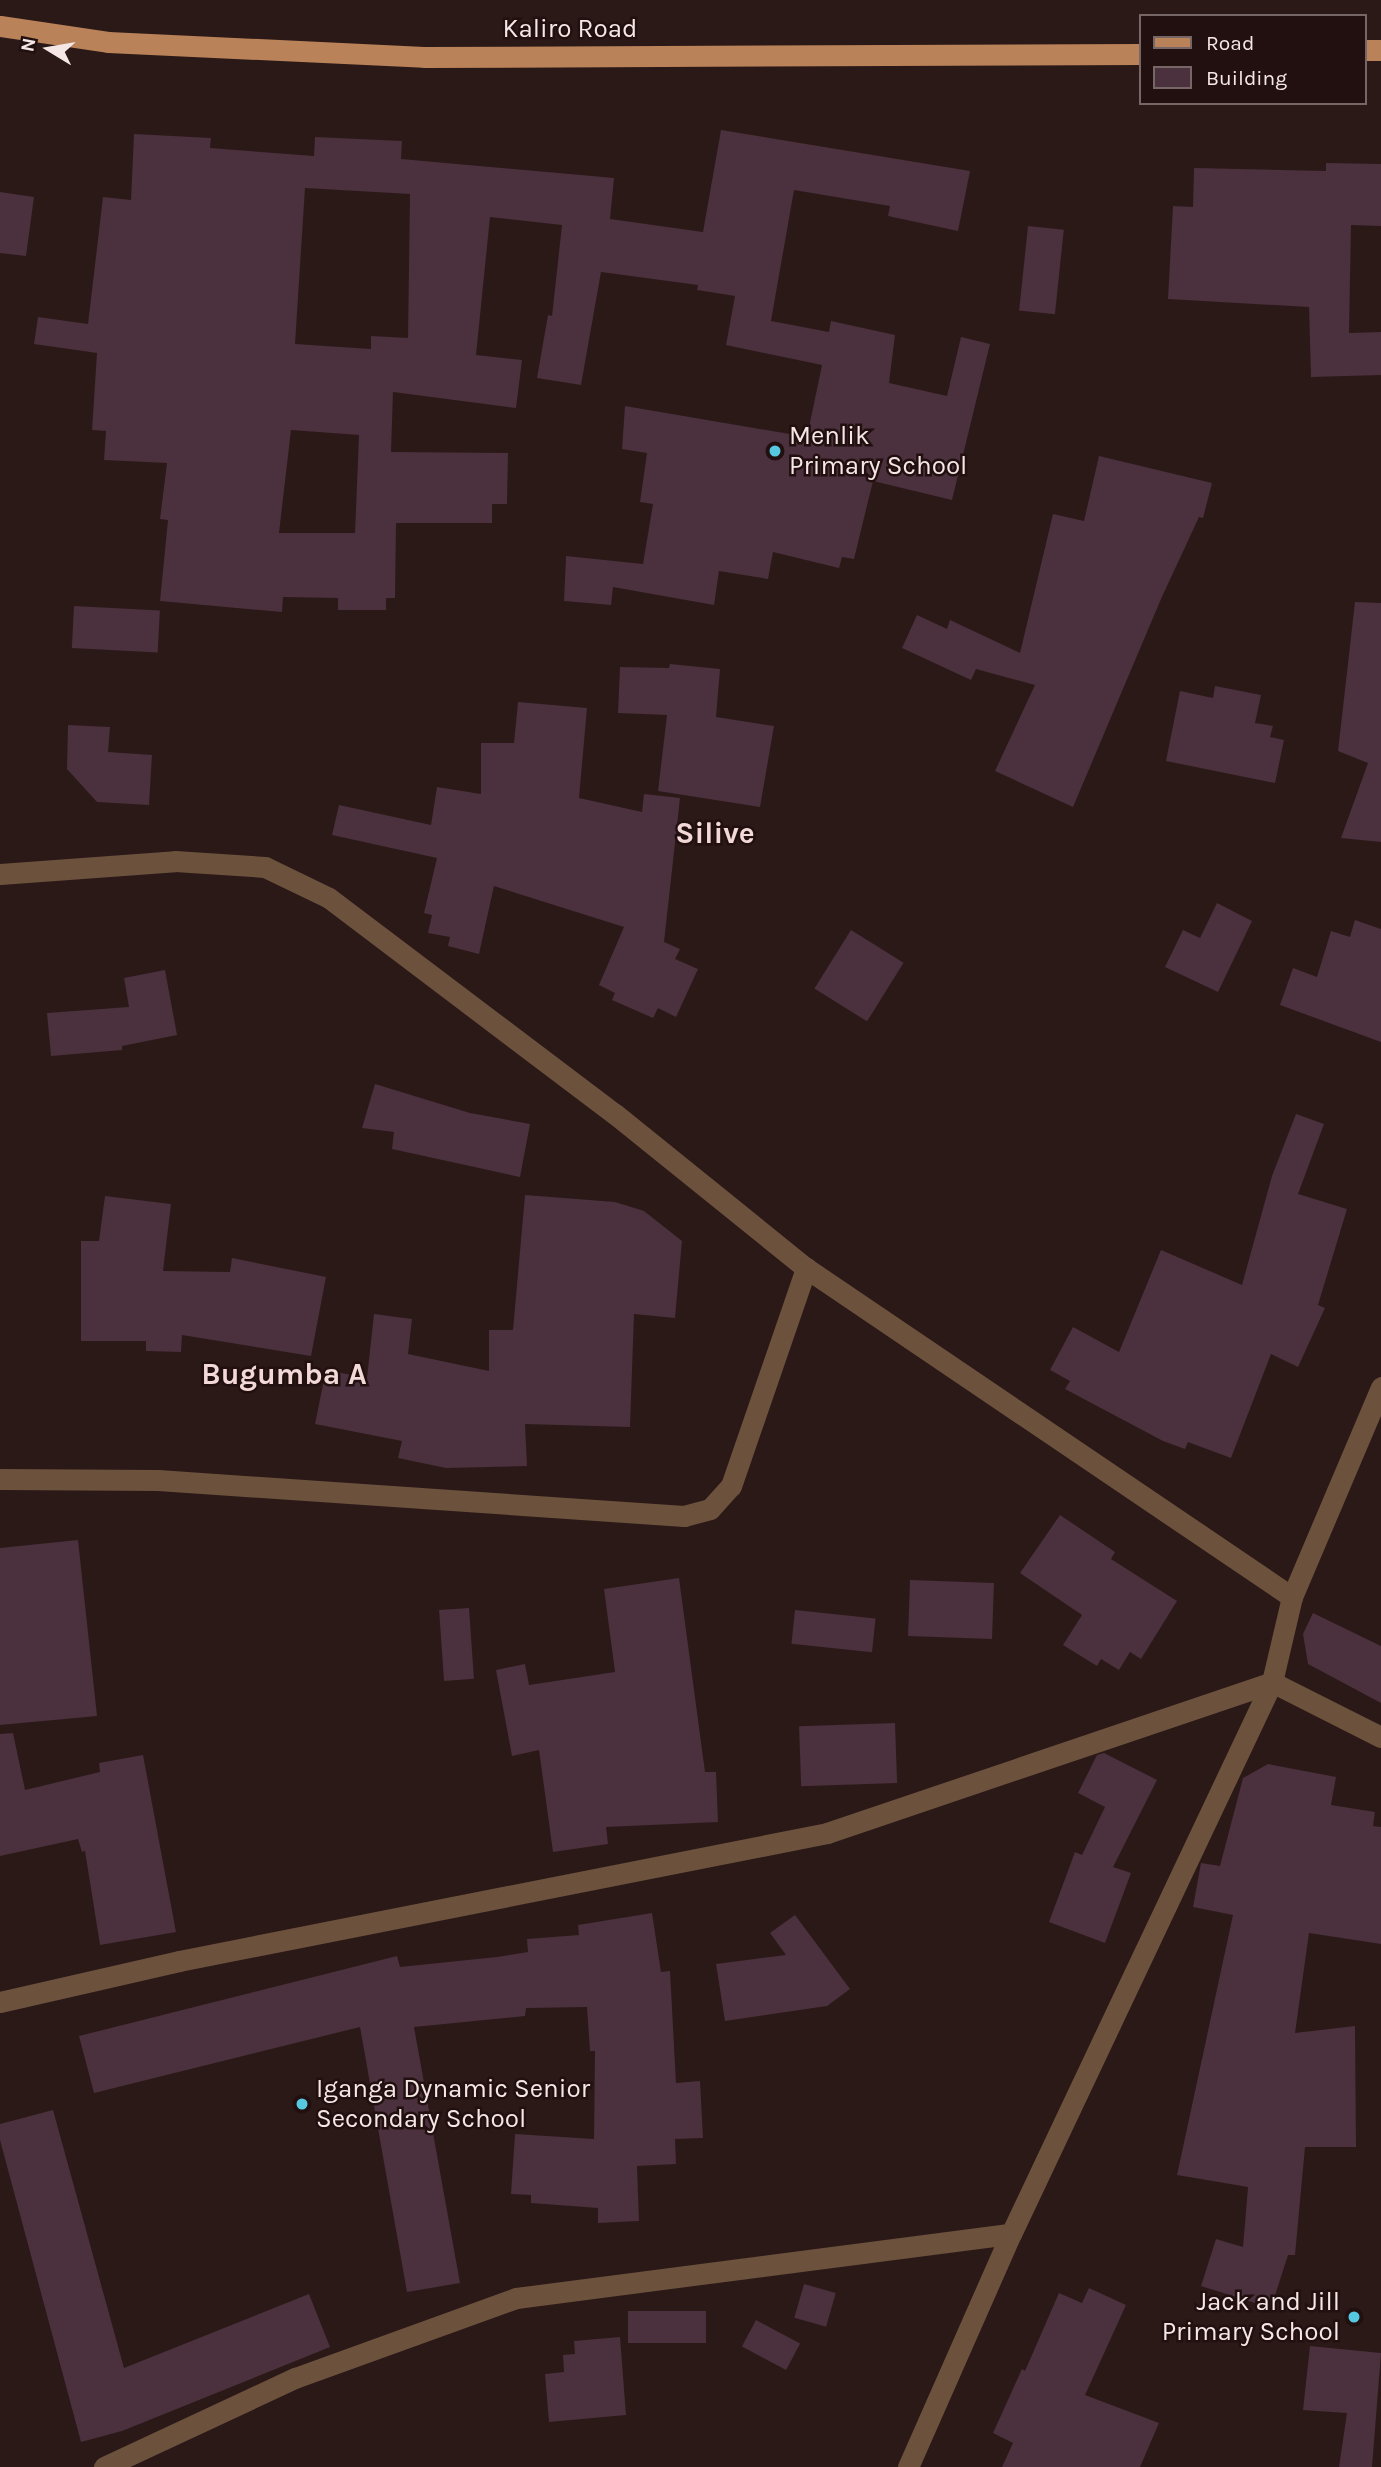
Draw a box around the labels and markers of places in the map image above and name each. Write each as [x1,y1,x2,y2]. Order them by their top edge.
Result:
place label: Menlik Primary School [789,420,967,481]
marker: Menlik Primary School [767,443,783,459]
place label: Iganga Dynamic Senior Secondary School [316,2073,590,2134]
marker: Iganga Dynamic Senior Secondary School [294,2096,310,2112]
place label: Jack and Jill Primary School [1162,2286,1340,2348]
marker: Jack and Jill Primary School [1346,2309,1362,2325]

